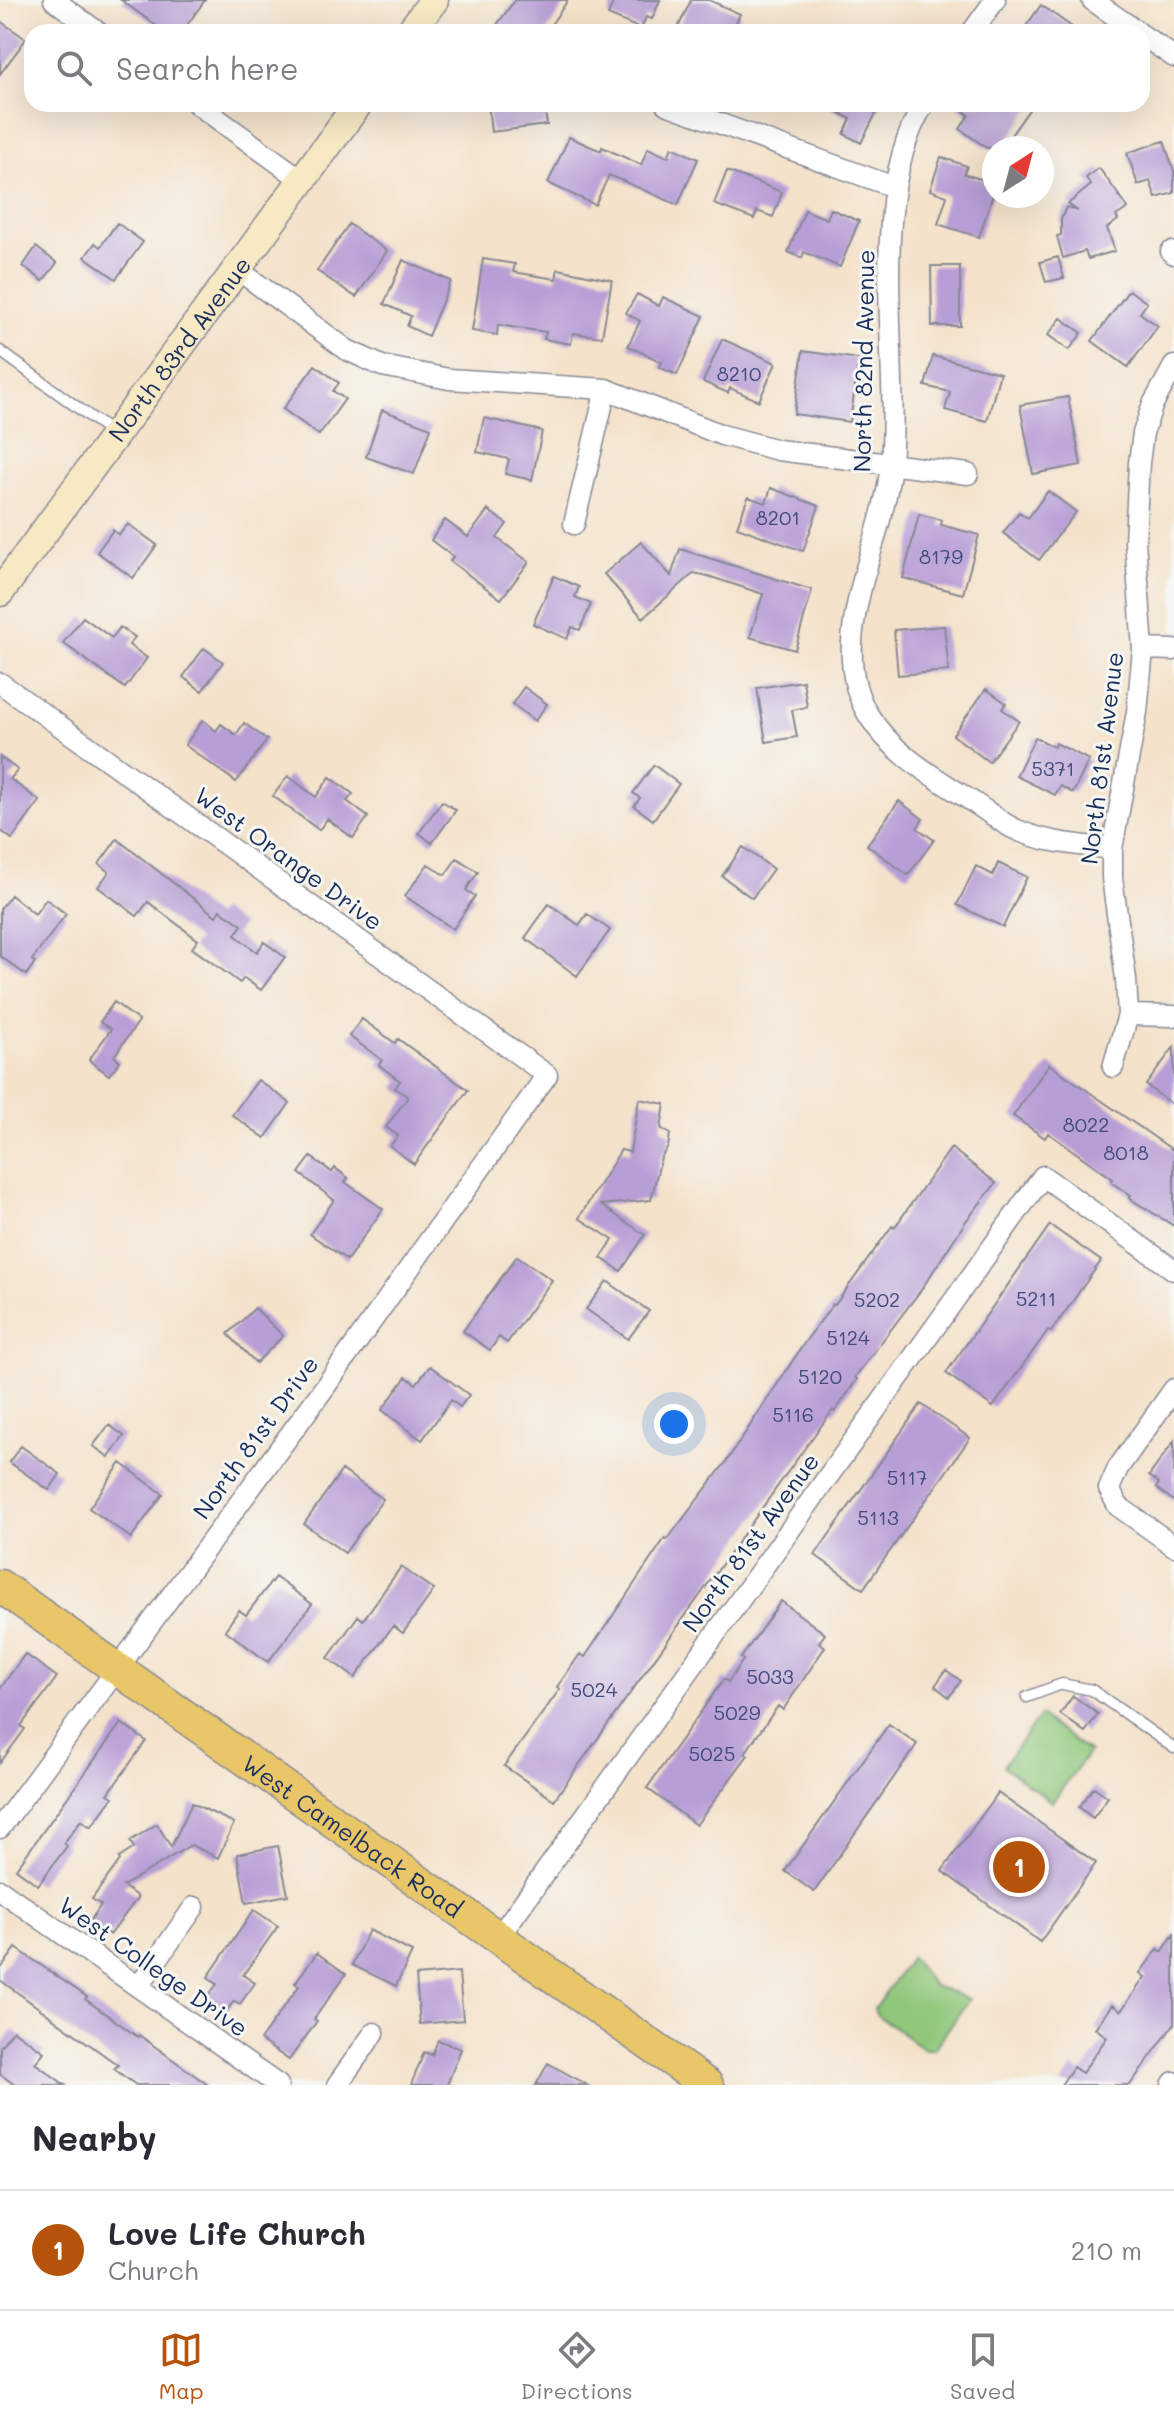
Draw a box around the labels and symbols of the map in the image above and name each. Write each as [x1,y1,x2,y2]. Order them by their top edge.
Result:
north arrow [982,136,1054,208]
street label: North 82nd Avenue [846,249,880,473]
street label: North 83rd Avenue [100,250,257,447]
house number: 8210 [717,360,761,386]
house number: 8201 [756,504,800,530]
house number: 8179 [919,543,963,569]
street label: North 81st Avenue [1073,650,1129,866]
house number: 5371 [1031,755,1075,781]
street label: West Orange Drive [189,779,389,937]
house number: 8022 [1063,1111,1109,1137]
house number: 8018 [1103,1139,1149,1165]
house number: 5211 [1016,1285,1056,1311]
house number: 5202 [854,1286,900,1312]
house number: 5124 [826,1324,870,1350]
street label: North 81st Drive [185,1349,325,1525]
house number: 5120 [798,1363,842,1389]
house number: 5116 [772,1401,814,1427]
your location [654,1404,694,1444]
street label: North 81st Avenue [675,1446,825,1638]
house number: 5117 [887,1464,927,1490]
house number: 5113 [857,1504,899,1530]
house number: 5033 [746,1663,794,1689]
house number: 5024 [571,1676,618,1702]
house number: 5029 [714,1699,761,1725]
house number: 5025 [689,1740,735,1766]
street label: West Camelback Road [237,1747,469,1923]
pin: 1 [993,1837,1045,1897]
street label: West College Drive [53,1889,255,2043]

